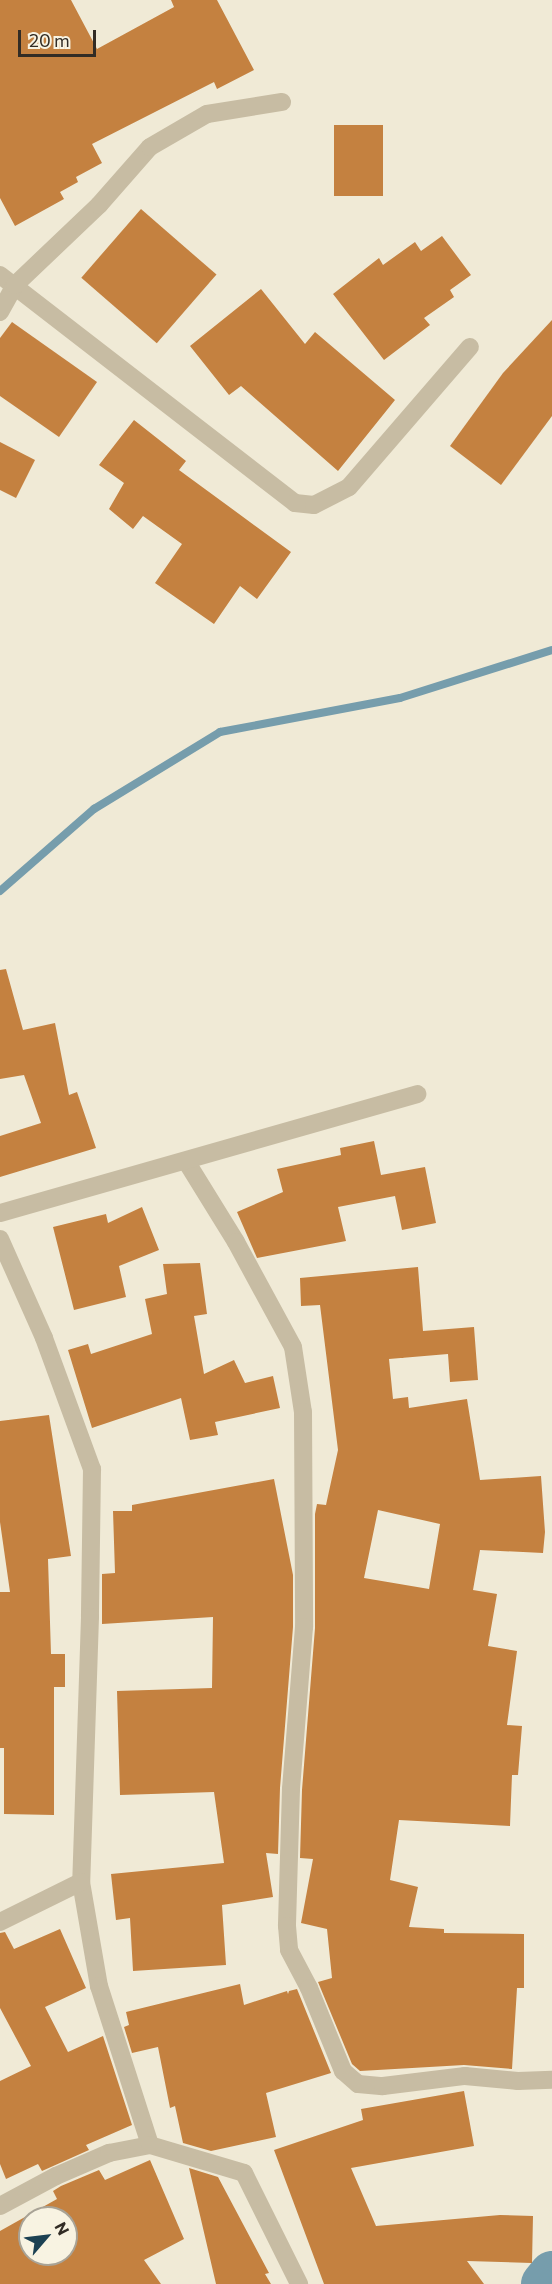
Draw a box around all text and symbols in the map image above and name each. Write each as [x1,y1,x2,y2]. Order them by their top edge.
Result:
scale bar [21,18,99,56]
text: 20 m [29,29,70,51]
north arrow [18,2206,78,2266]
text: N [51,2218,74,2238]

